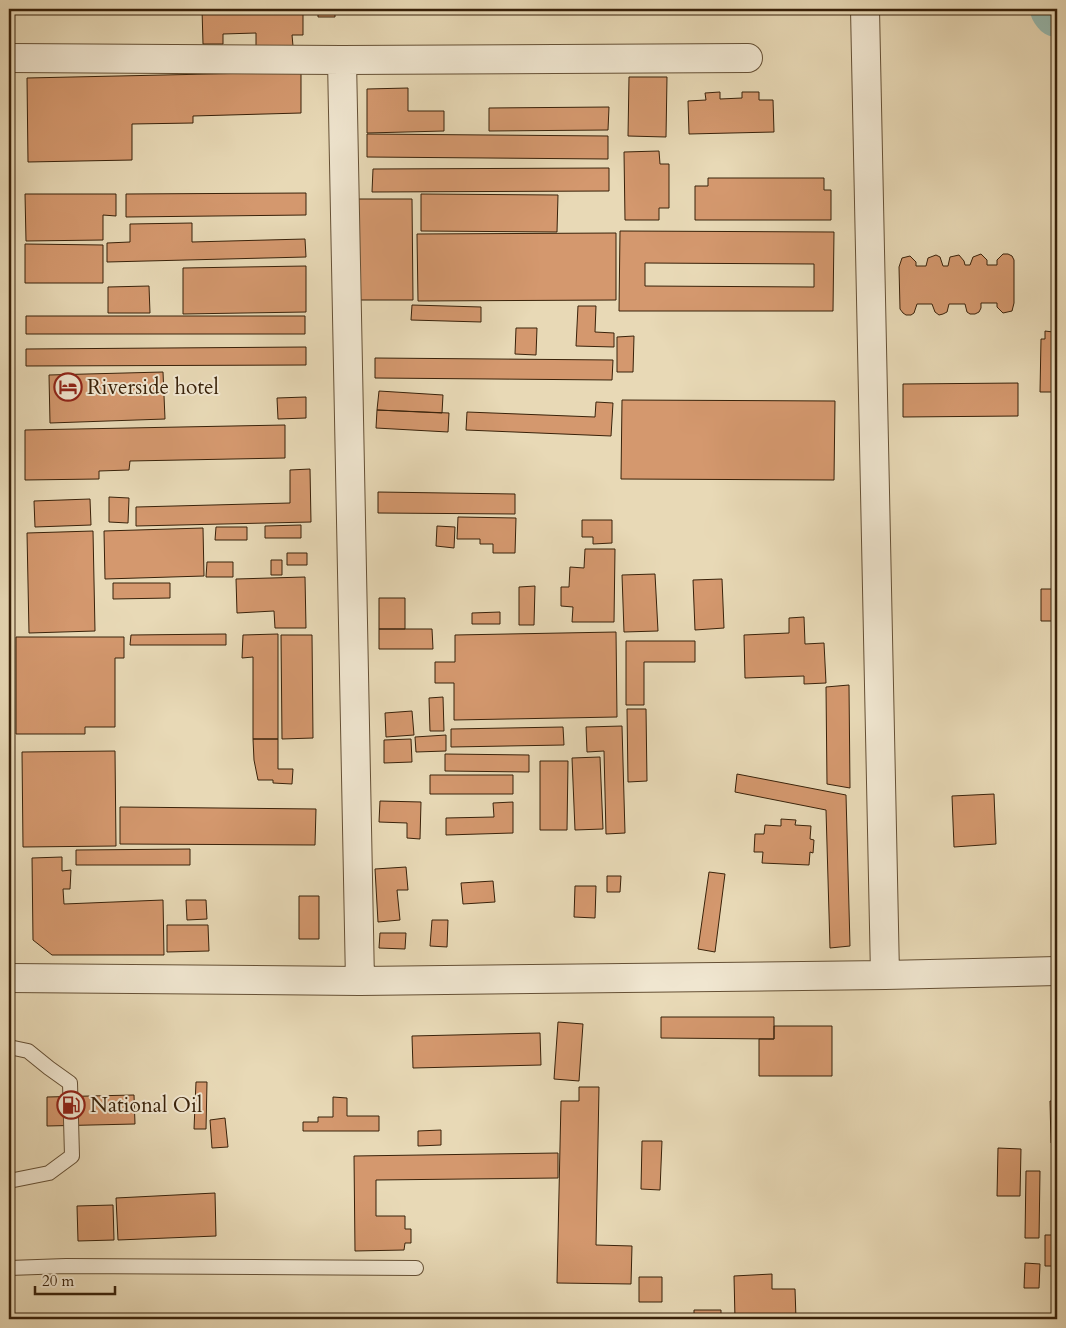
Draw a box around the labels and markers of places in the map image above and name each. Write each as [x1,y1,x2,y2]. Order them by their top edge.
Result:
hotel icon: Riverside hotel [53,372,83,402]
place label: Riverside hotel [87,373,219,402]
fuel station icon: National Oil [56,1090,86,1120]
place label: National Oil [90,1091,202,1120]

